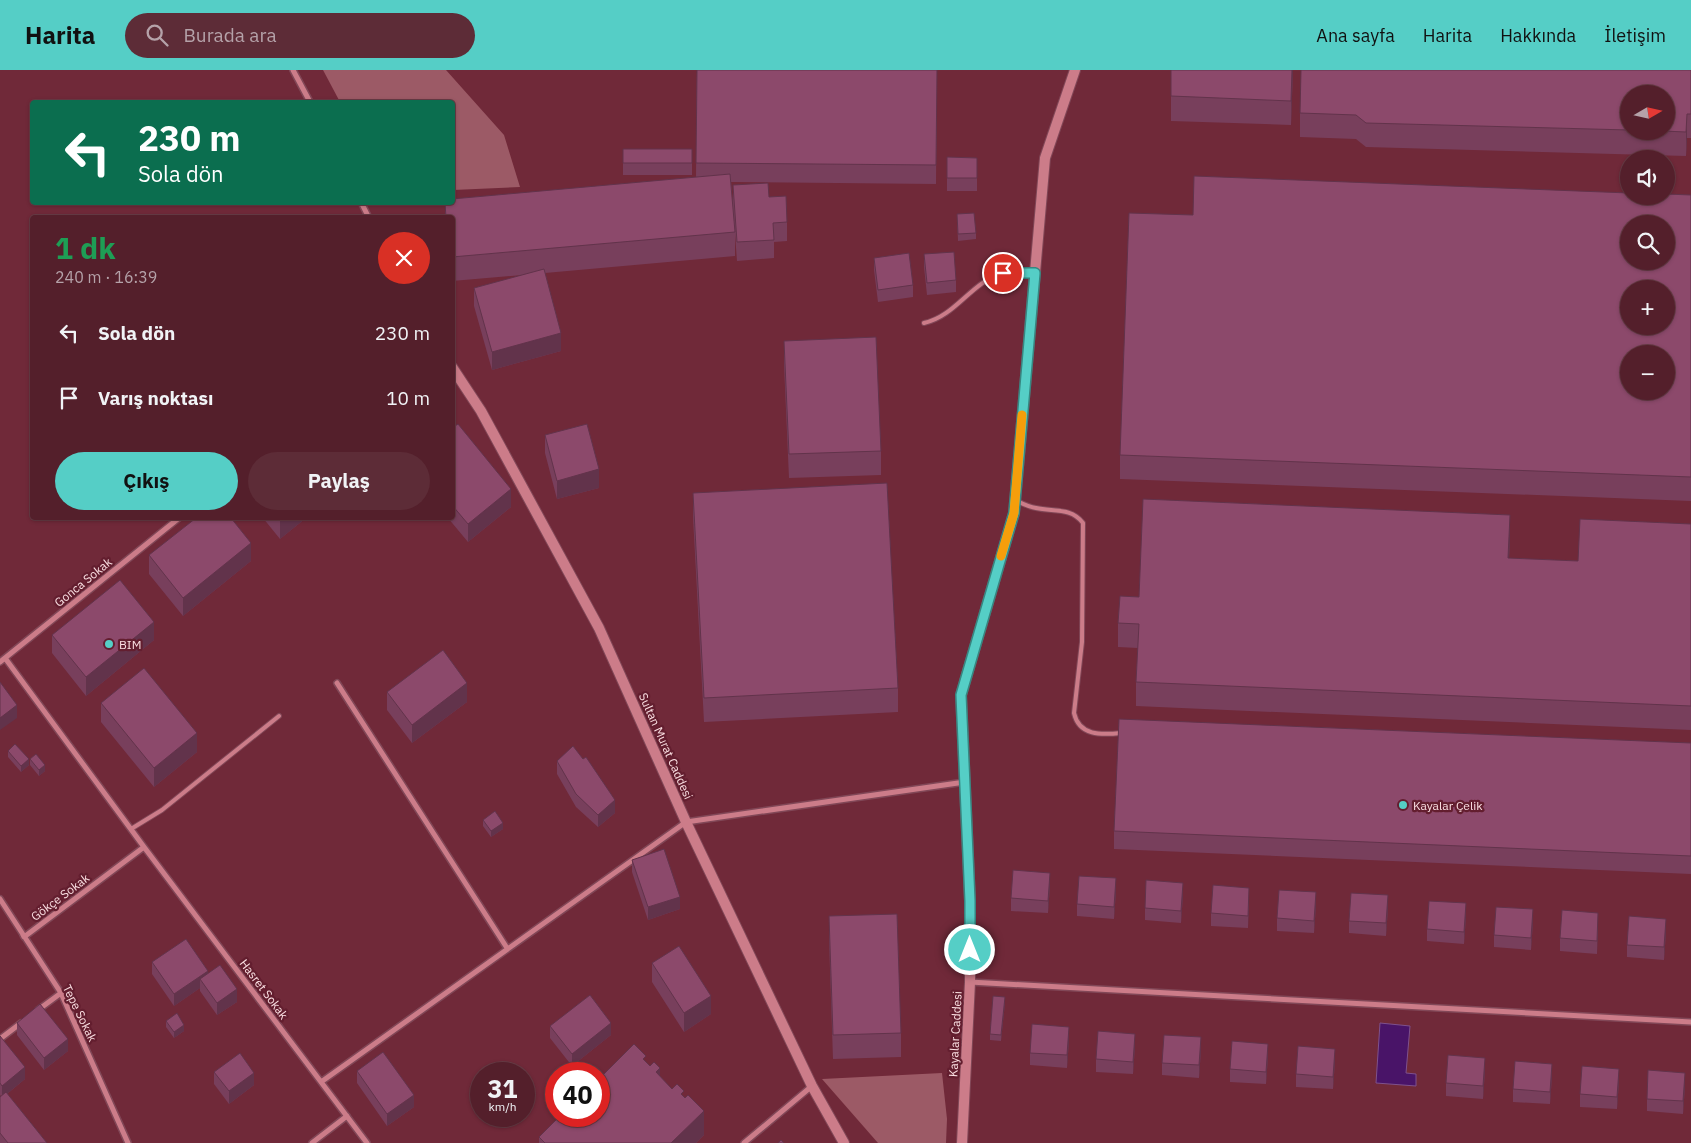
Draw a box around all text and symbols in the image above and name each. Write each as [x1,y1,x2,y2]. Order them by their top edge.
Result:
search box [125,13,475,58]
text: Harita [25,19,95,51]
icon: search [143,21,171,49]
text: Burada ara [183,23,277,47]
text: Ana sayfa [1316,24,1395,47]
text: Harita [1423,24,1472,47]
text: Hakkında [1500,24,1576,47]
text: İletişim [1604,24,1666,47]
north arrow [1620,85,1675,140]
map controls [1620,85,1675,400]
text: 230 m [138,115,241,161]
icon: left [55,120,120,185]
button: sound [1620,150,1675,205]
text: Sola dön [138,159,224,188]
button: search [1620,215,1675,270]
text: 1 dk [55,228,116,267]
button: close [378,232,430,284]
pin [982,252,1024,294]
icon: arrive [989,259,1017,287]
text: 240 m · 16:39 [55,267,157,287]
button: + [1620,280,1675,335]
icon: left [55,319,83,347]
text: Sola dön [98,321,175,345]
text: 230 m [375,321,430,345]
button: − [1620,345,1675,400]
icon: arrive [55,384,83,412]
text: Varış noktası [98,386,213,410]
text: 10 m [386,386,430,410]
button: Çıkış [55,452,238,510]
button: Paylaş [248,452,430,510]
street label: Gonca Sokak [51,554,115,610]
place label: BIM [119,637,141,652]
marker: BIM [103,638,115,650]
street label: Sultan Murat Caddesi [636,690,696,802]
place label: Kayalar Çelik [1413,798,1483,813]
marker: Kayalar Çelik [1397,799,1409,811]
street label: Gökçe Sokak [28,870,93,924]
position arrow [943,923,995,975]
street label: Hasret Sokak [237,956,292,1023]
street label: Tepe Sokak [60,982,101,1045]
street label: Kayalar Caddesi [945,991,965,1077]
speed limit sign: 40 [545,1062,610,1127]
text: 31 [487,1072,518,1105]
text: km/h [488,1099,517,1114]

